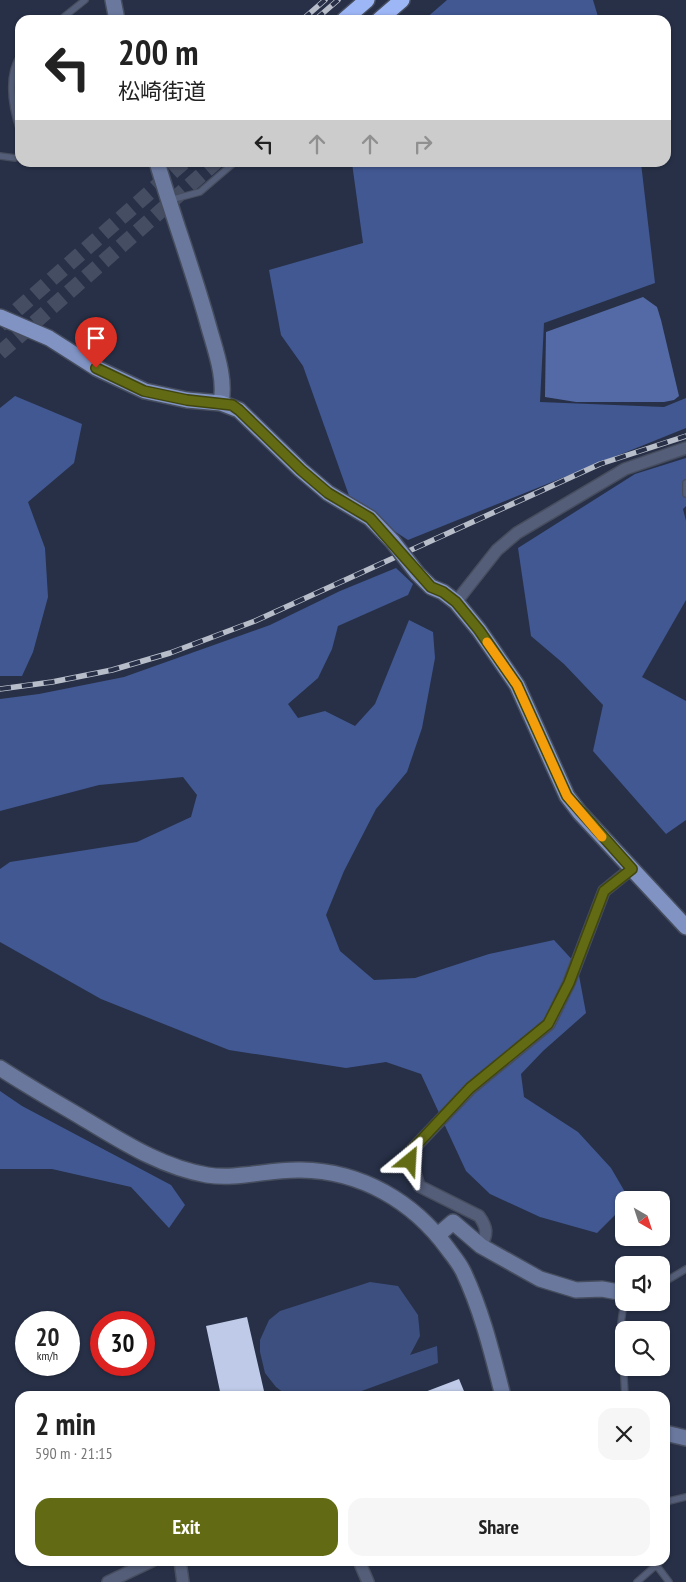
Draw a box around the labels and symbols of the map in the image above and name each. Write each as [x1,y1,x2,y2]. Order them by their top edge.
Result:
pin [75,317,117,368]
position arrow [383,1134,435,1186]
north arrow [615,1191,670,1246]
speed limit sign: 30 [90,1311,155,1376]

